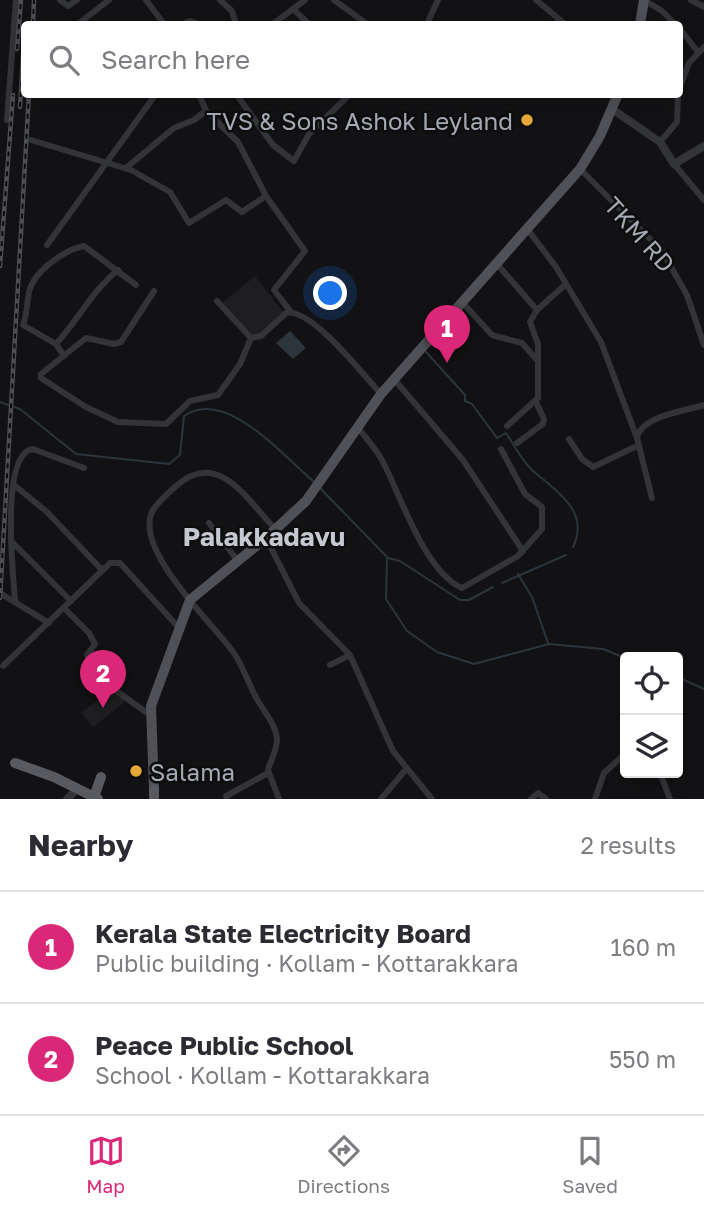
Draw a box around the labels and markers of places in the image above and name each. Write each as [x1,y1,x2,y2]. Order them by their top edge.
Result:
place label: TVS & Sons Ashok Leyland [207,106,513,135]
marker: TVS & Sons Ashok Leyland [519,112,535,128]
pin: 1 [424,305,470,363]
pin: 2 [80,650,126,708]
place label: Salama [150,757,235,786]
marker: Salama [128,763,144,779]

